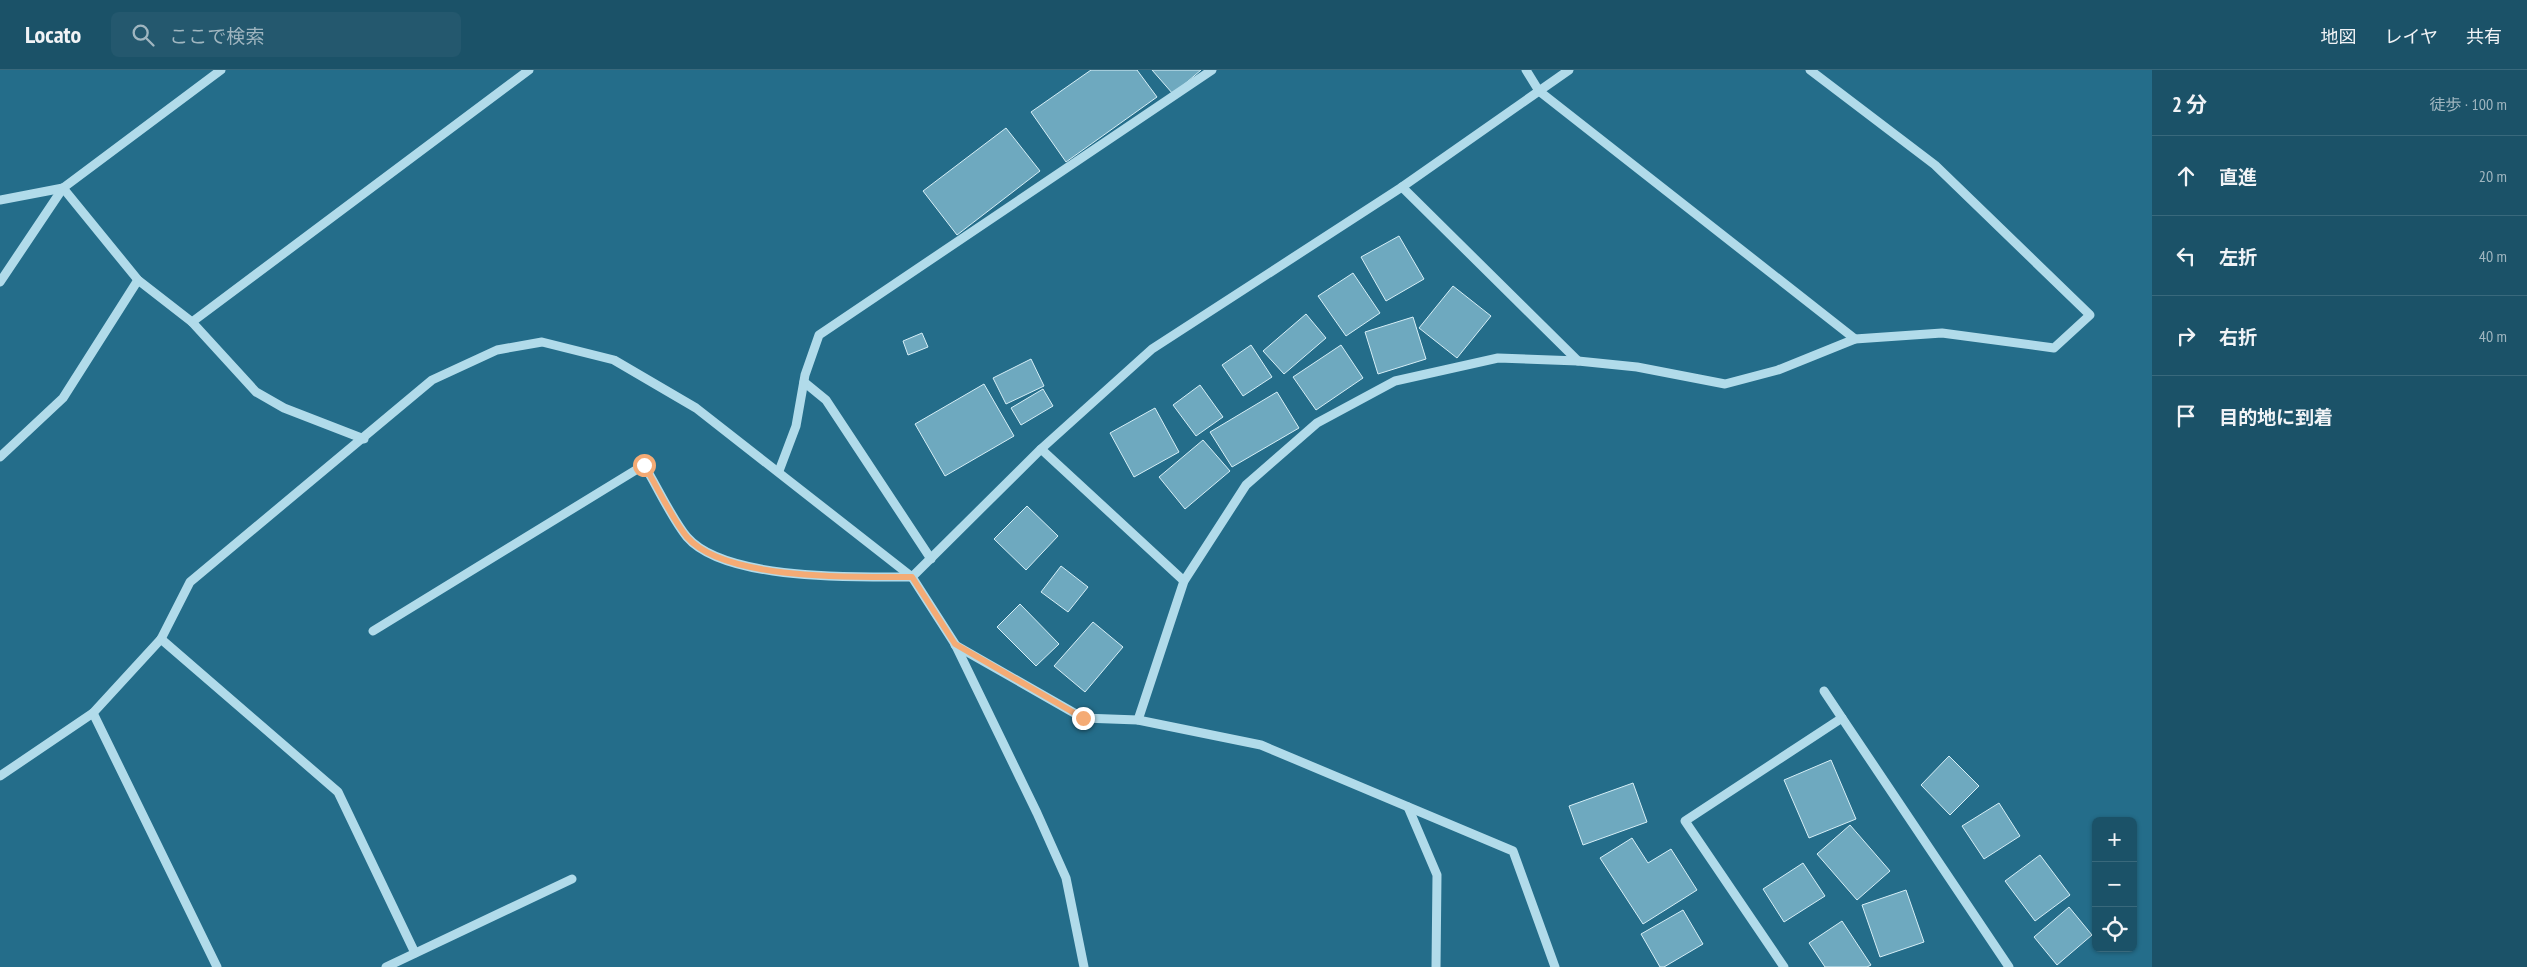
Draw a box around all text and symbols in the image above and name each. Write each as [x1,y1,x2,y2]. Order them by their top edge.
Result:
search box [111,12,461,57]
text: Locato [25,19,81,50]
icon: search [129,21,157,49]
text: ここで検索 [169,24,264,48]
text: 地図 [2321,25,2357,48]
text: レイヤ [2385,25,2438,48]
text: 共有 [2466,25,2502,48]
text: 2 分 [2172,91,2207,118]
text: 徒歩 · 100 m [2429,94,2507,114]
icon: ahead [2172,162,2200,190]
text: 直進 [2219,165,2257,189]
text: 20 m [2479,166,2507,186]
icon: left [2172,242,2200,270]
text: 左折 [2219,245,2257,269]
text: 40 m [2479,246,2507,266]
icon: right [2172,322,2200,350]
text: 右折 [2219,325,2257,349]
text: 40 m [2479,326,2507,346]
icon: arrive [2172,402,2200,430]
text: 目的地に到着 [2219,405,2333,429]
route start [633,454,656,477]
route end [1072,707,1095,730]
map controls [2092,817,2137,952]
button: + [2092,817,2137,862]
button: − [2092,862,2137,907]
button: locate [2092,907,2137,952]

